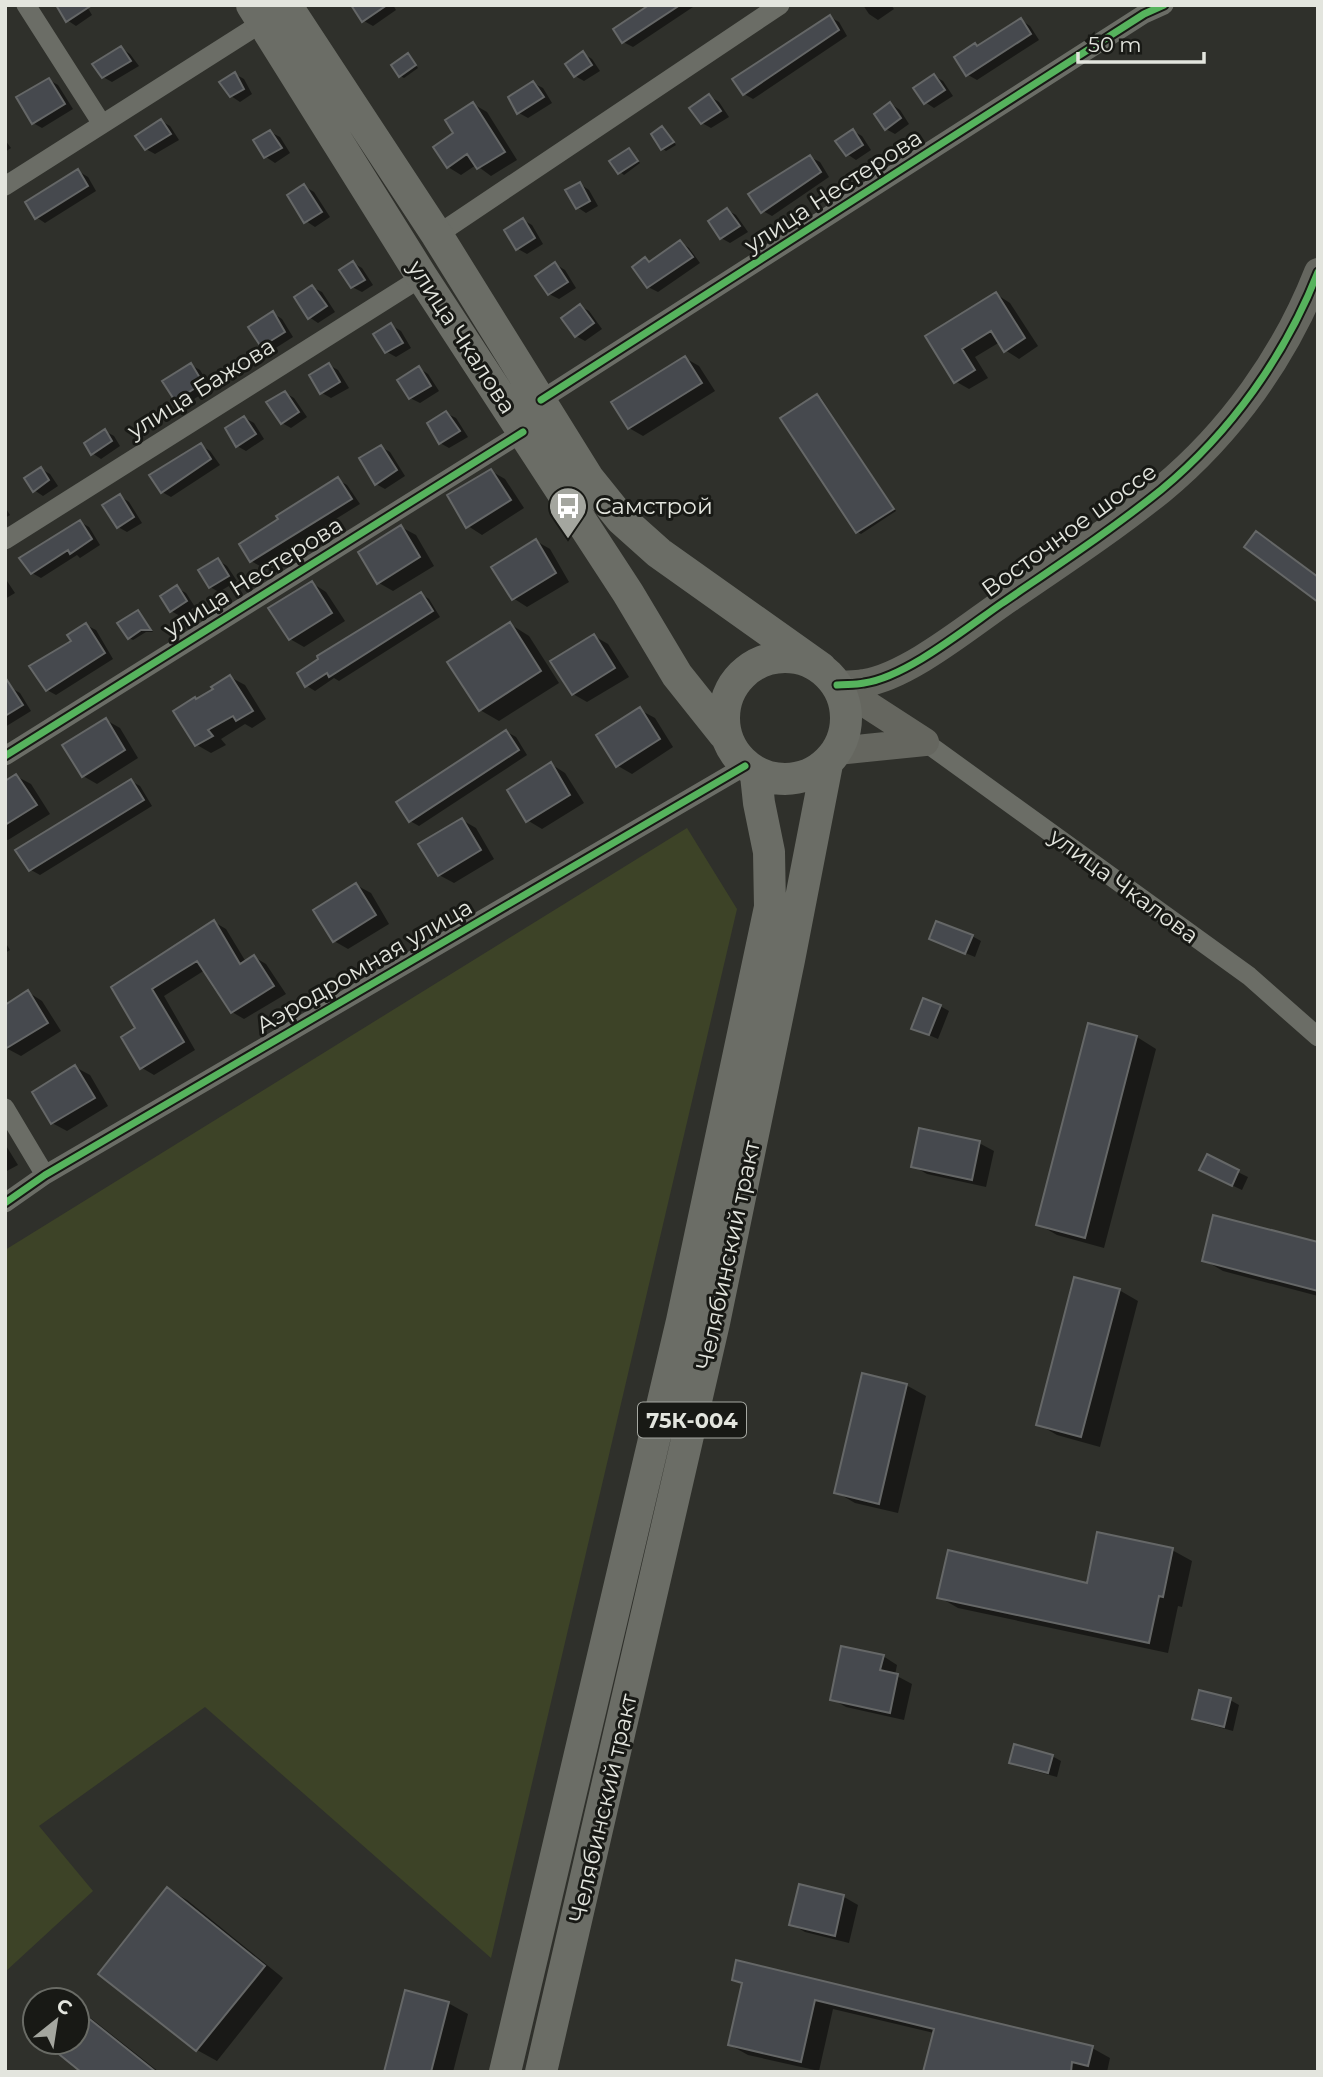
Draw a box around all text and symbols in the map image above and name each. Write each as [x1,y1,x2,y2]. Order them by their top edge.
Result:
scale bar [1078,21,1204,65]
text: 50 m [1088,32,1142,57]
street label: улица Нестерова [738,123,927,259]
street label: улица Чкалова [401,254,522,419]
street label: улица Бажова [121,331,280,445]
street label: Восточное шоссе [976,457,1162,603]
bus stop icon: Самстрой [547,485,589,540]
place label: Самстрой [595,492,713,520]
street label: улица Нестерова [157,511,348,644]
street label: улица Чкалова [1043,822,1204,949]
street label: Аэродромная улица [251,893,477,1039]
street label: Челябинский тракт [690,1138,766,1372]
road number: 75К-004 [638,1402,746,1438]
street label: Челябинский тракт [563,1691,643,1925]
north arrow [21,1986,91,2056]
text: С [53,1993,76,2020]

